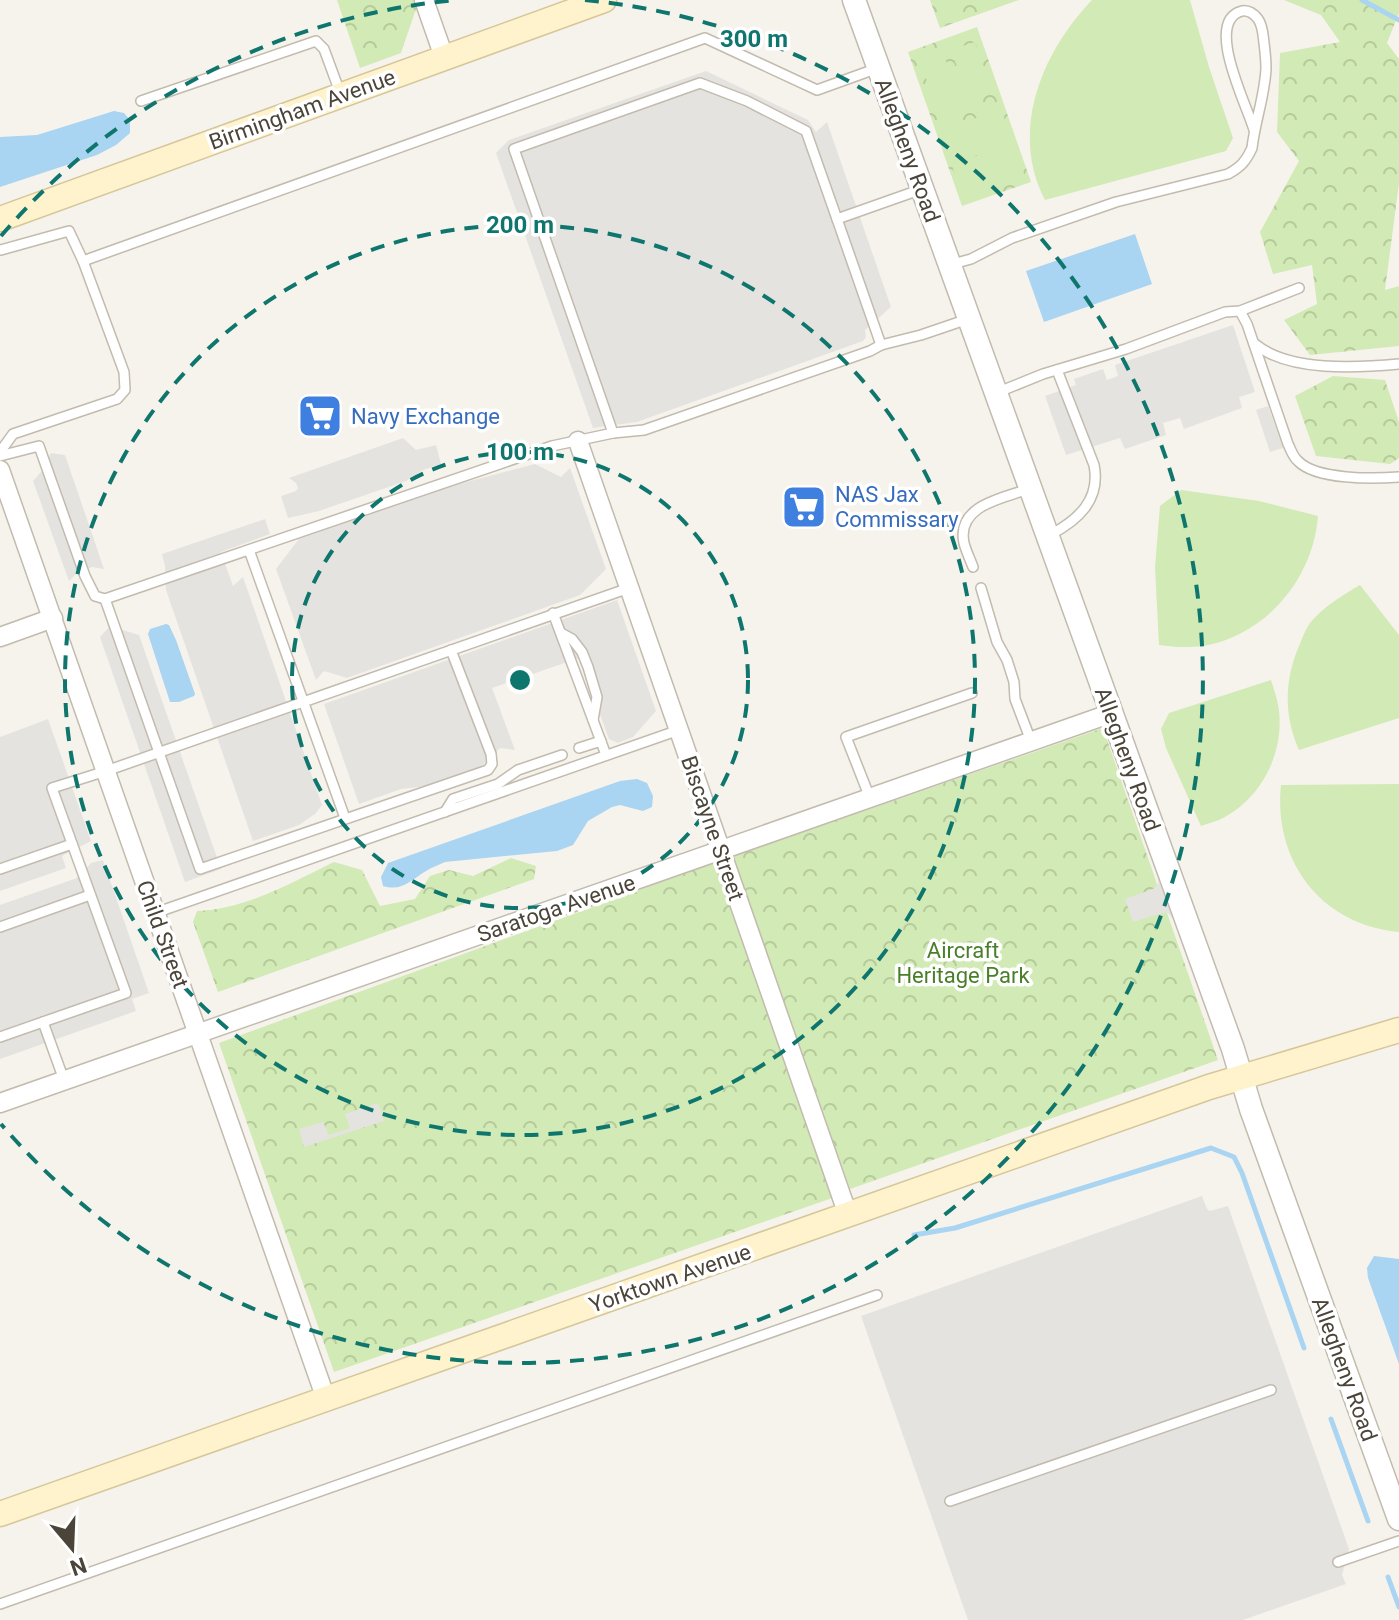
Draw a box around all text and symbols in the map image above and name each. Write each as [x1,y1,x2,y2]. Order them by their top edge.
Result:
text: 300 m [720,25,788,53]
street label: Birmingham Avenue [206,64,399,155]
street label: Allegheny Road [870,75,945,226]
text: 200 m [486,211,554,239]
supermarket icon: Navy Exchange [296,392,344,440]
place label: Navy Exchange [351,404,500,429]
text: 100 m [486,438,554,466]
place label: NAS Jax Commissary [835,482,959,532]
supermarket icon: NAS Jax Commissary [780,483,828,531]
centre of rings [506,666,534,694]
street label: Allegheny Road [1090,684,1165,835]
street label: Biscayne Street [676,752,749,904]
street label: Saratoga Avenue [474,870,638,947]
street label: Child Street [131,877,194,992]
park label: Aircraft Heritage Park [896,938,1030,988]
street label: Yorktown Avenue [586,1239,754,1318]
street label: Allegheny Road [1307,1294,1382,1445]
north arrow [32,1508,112,1588]
text: N [67,1552,90,1581]

